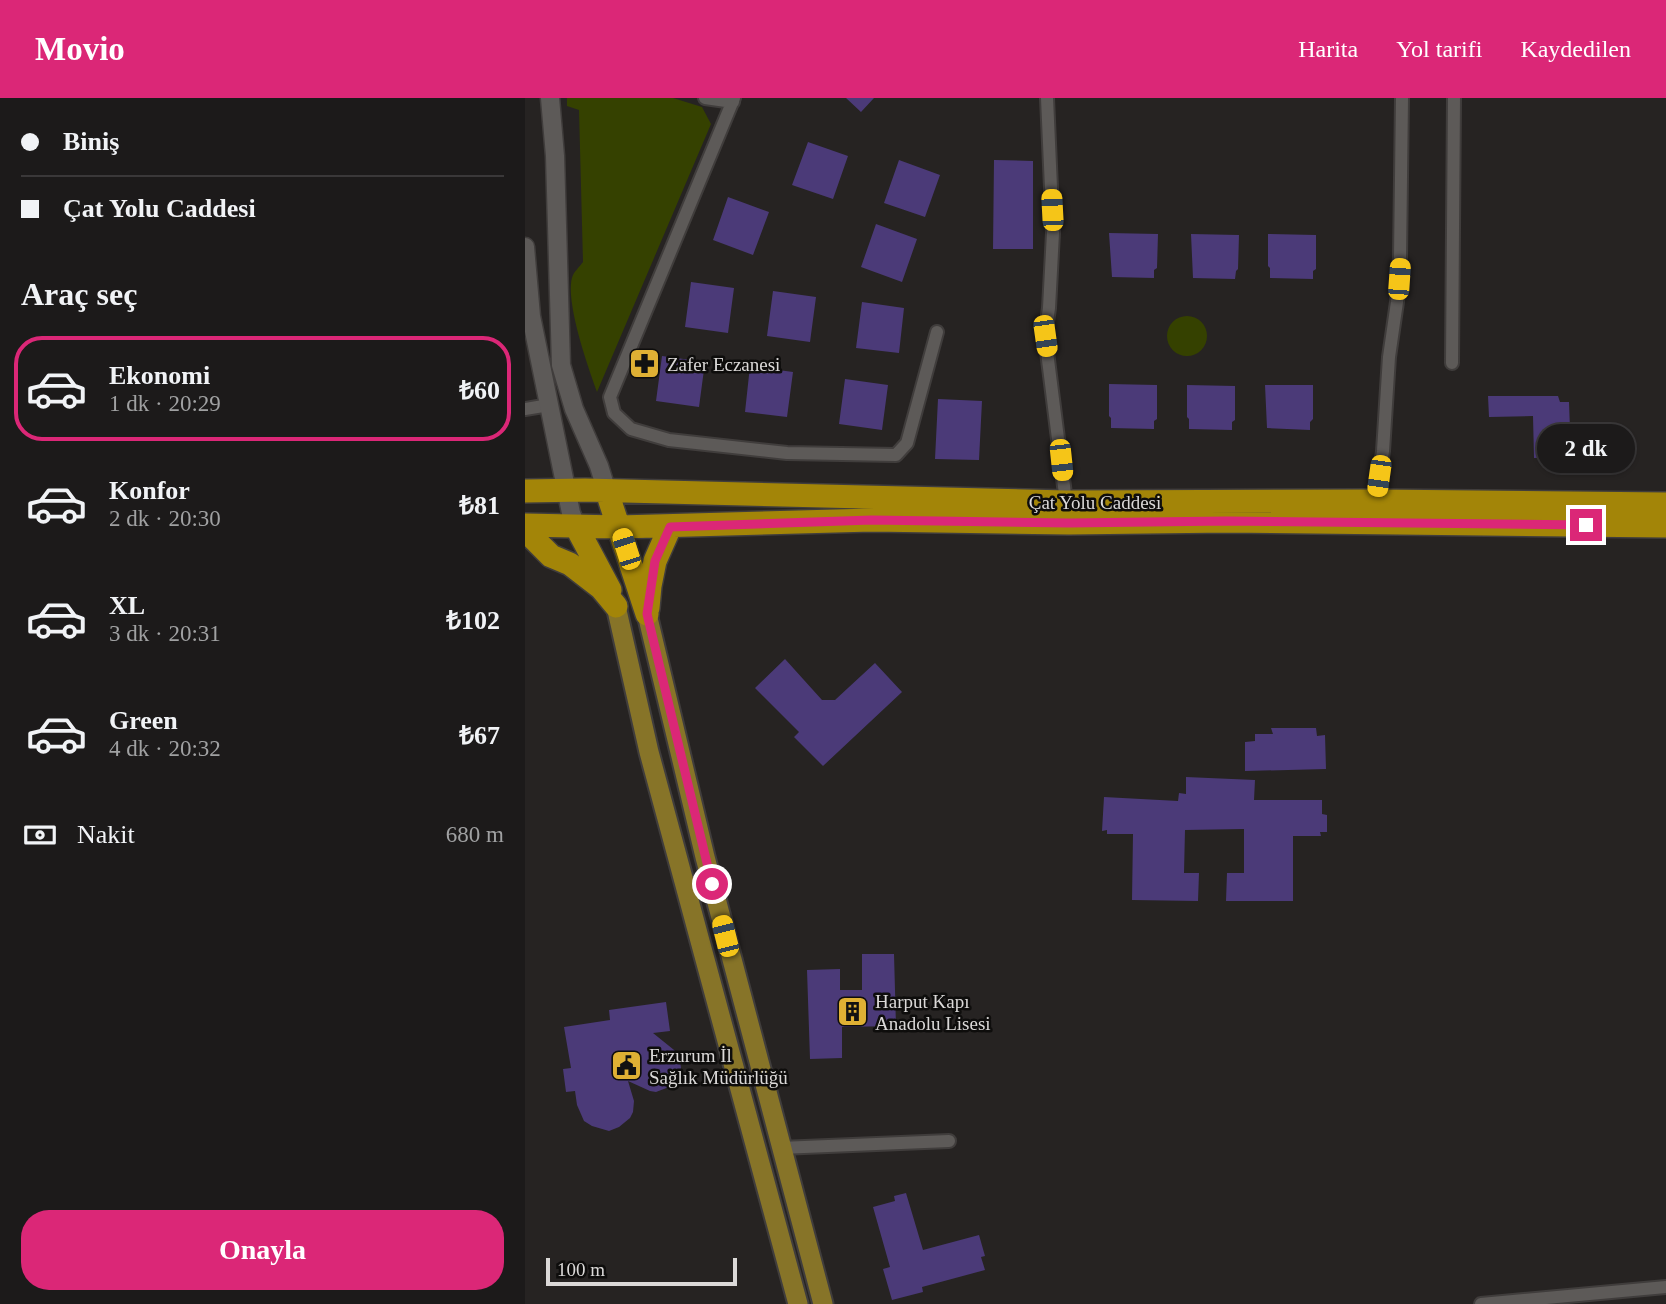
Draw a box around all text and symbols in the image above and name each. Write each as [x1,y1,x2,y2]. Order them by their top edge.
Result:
text: Movio [35,31,125,67]
text: Harita [1298,36,1358,62]
text: Yol tarifi [1396,36,1482,62]
text: Kaydedilen [1520,36,1631,62]
text: Biniş [63,127,119,156]
car [1041,188,1064,232]
text: Çat Yolu Caddesi [63,194,256,223]
car [1388,257,1411,301]
text: Araç seç [21,276,137,312]
car [1032,314,1059,358]
pharmacy icon: Zafer Eczanesi [627,347,661,381]
place label: Zafer Eczanesi [667,354,780,375]
icon: car [25,357,88,420]
text: Ekonomi [109,361,210,390]
text: ₺60 [459,376,500,405]
text: 1 dk · 20:29 [109,391,221,416]
callout: 2 dk [1537,424,1635,472]
text: 2 dk [1565,436,1607,461]
car [1049,438,1074,482]
car [1366,454,1393,498]
icon: car [25,472,88,535]
text: Konfor [109,476,190,505]
text: ₺81 [459,491,500,520]
street label: Çat Yolu Caddesi [1029,492,1161,513]
text: 2 dk · 20:30 [109,506,221,531]
route end [1570,509,1602,541]
car [610,526,643,572]
icon: car [25,587,88,650]
text: XL [109,591,145,620]
text: ₺102 [446,606,500,635]
text: 3 dk · 20:31 [109,621,221,646]
icon: car [25,702,88,765]
text: Green [109,706,178,735]
text: ₺67 [459,721,500,750]
text: 4 dk · 20:32 [109,736,221,761]
icon: cash [21,816,59,854]
text: Nakit [77,820,135,849]
text: 680 m [446,822,504,847]
route start [696,868,728,900]
car [710,913,741,959]
place label: Harput Kapı Anadolu Lisesi [875,991,991,1034]
building icon: Harput Kapı Anadolu Lisesi [835,995,869,1029]
place label: Erzurum İl Sağlık Müdürlüğü [649,1045,788,1088]
public building icon: Erzurum İl Sağlık Müdürlüğü [609,1049,643,1083]
button: Onayla [21,1210,504,1290]
scale bar [546,1255,737,1287]
text: 100 m [557,1259,605,1280]

